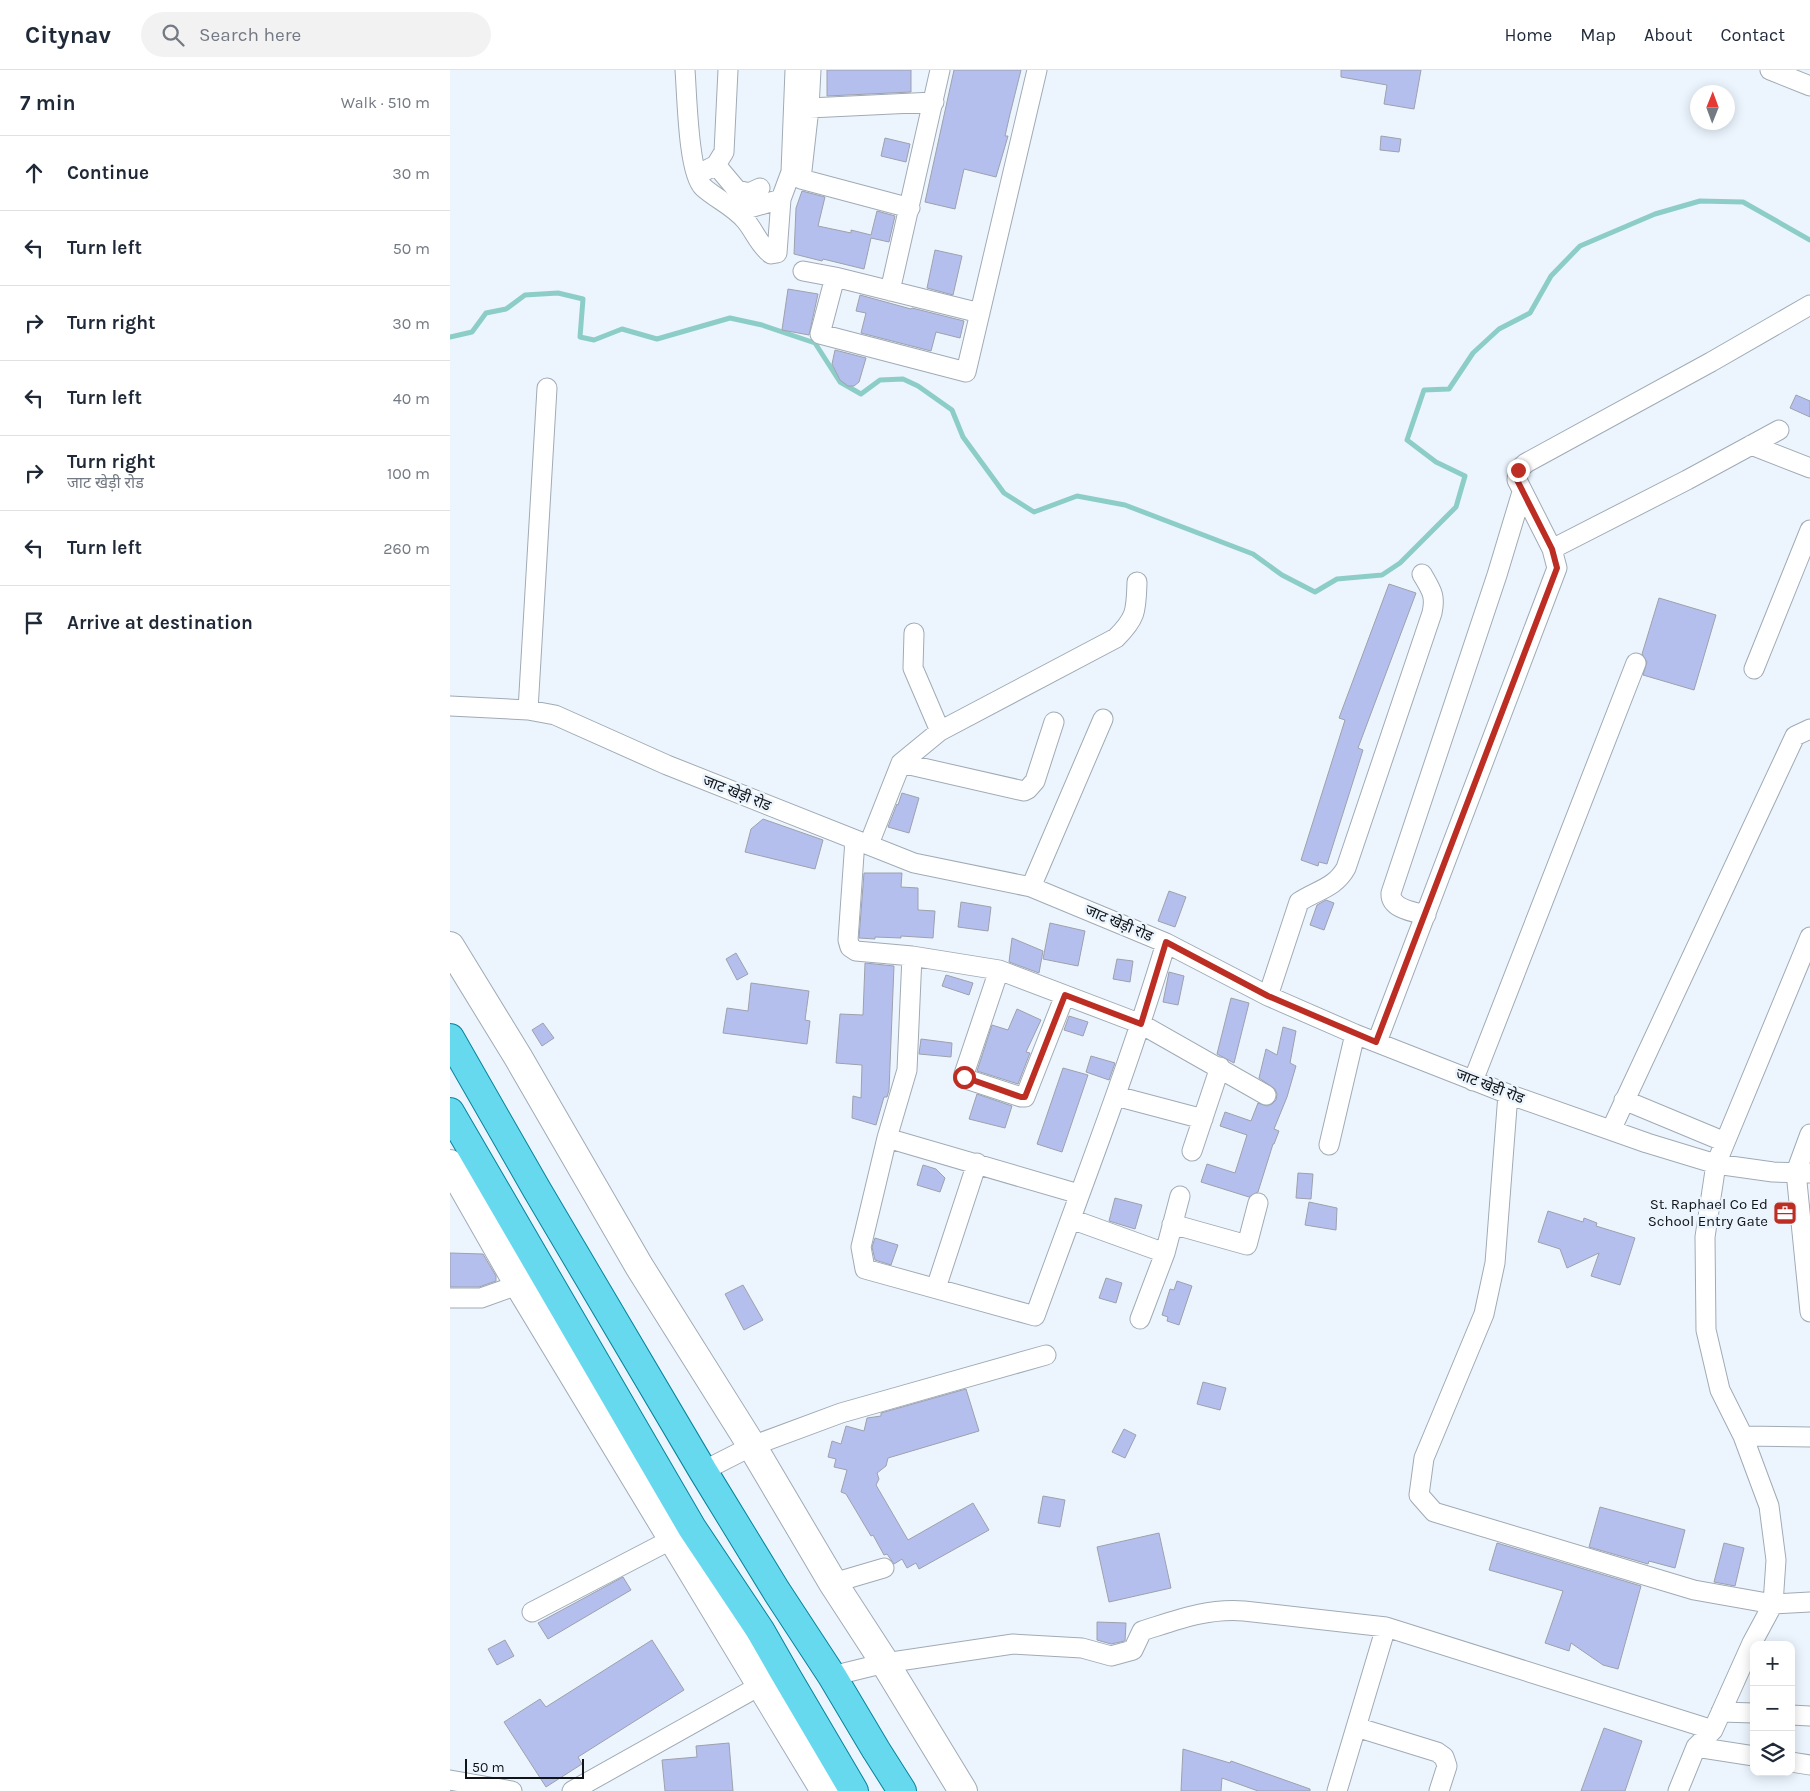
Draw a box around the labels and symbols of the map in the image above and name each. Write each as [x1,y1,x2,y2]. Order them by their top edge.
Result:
north arrow [1690,85,1735,130]
route end [1507,459,1530,482]
street label: जाट खेड़ी रोड [700,771,775,815]
street label: जाट खेड़ी रोड [1082,901,1157,946]
street label: जाट खेड़ी रोड [1453,1065,1528,1108]
route start [953,1066,976,1089]
place label: St. Raphael Co Ed School Entry Gate [1648,1195,1768,1230]
office icon: St. Raphael Co Ed School Entry Gate [1772,1200,1798,1226]
scale bar [465,1756,584,1779]

